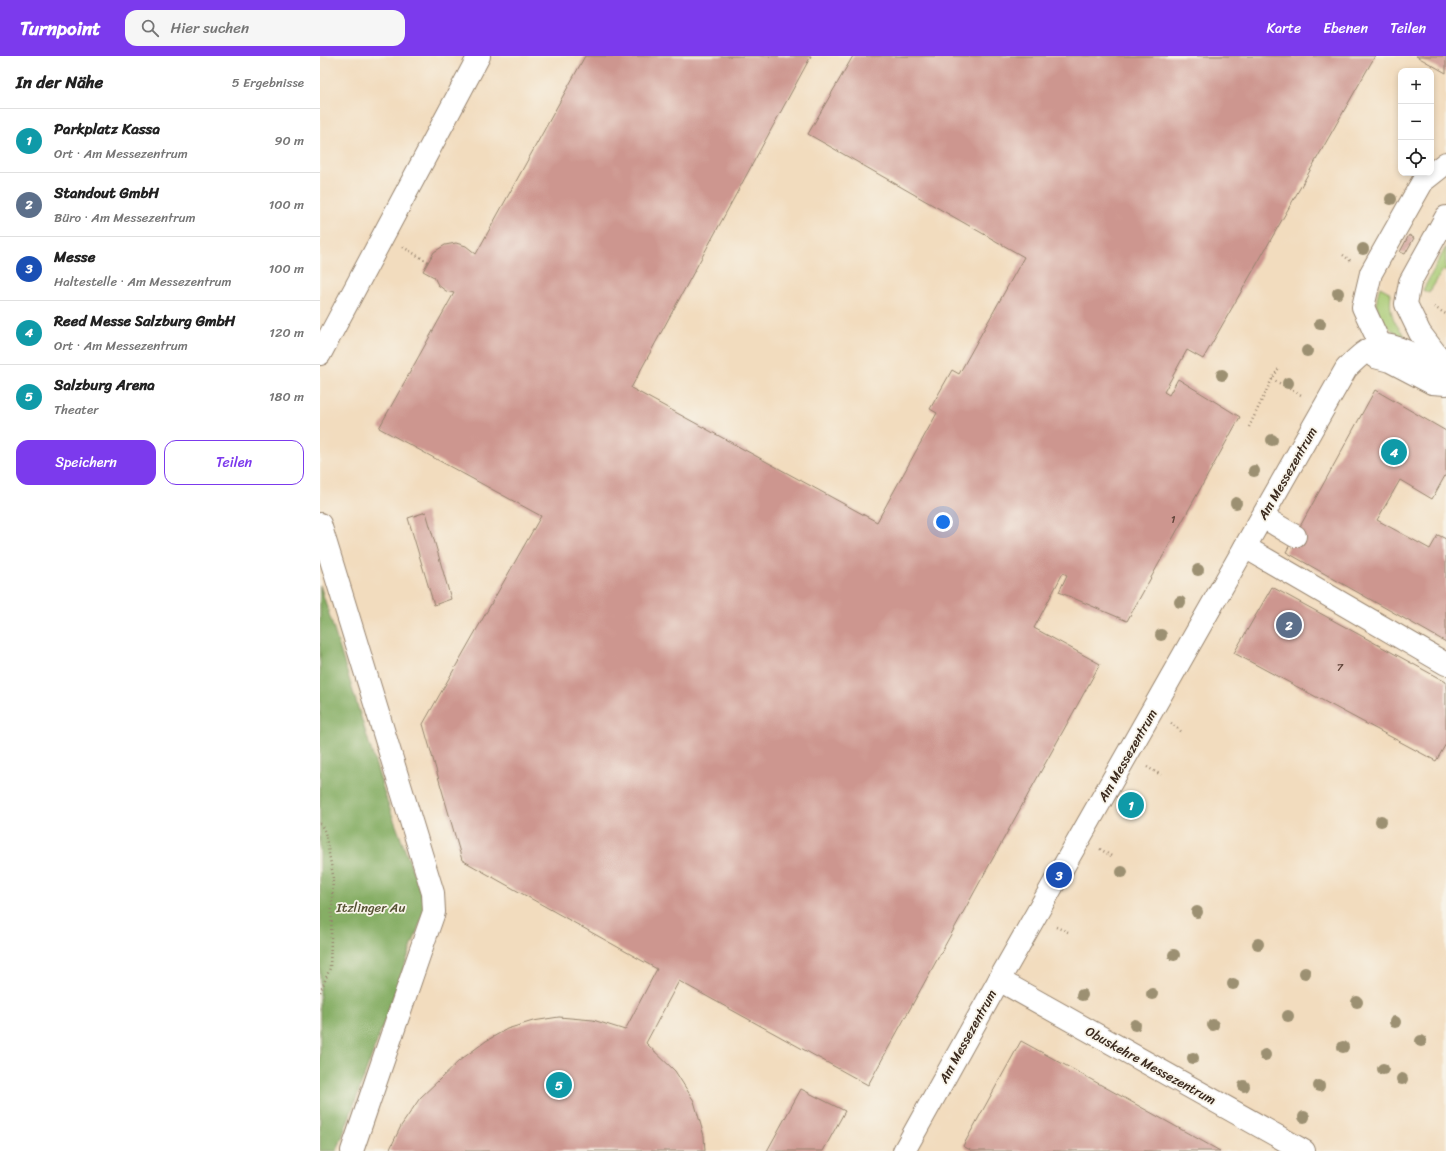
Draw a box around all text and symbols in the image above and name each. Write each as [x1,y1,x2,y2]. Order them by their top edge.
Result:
search box [125,10,405,46]
text: Turnpoint [20,12,101,45]
text: Hier suchen [171,15,249,41]
text: Karte [1267,16,1301,41]
text: Ebenen [1323,16,1368,41]
text: Teilen [1390,16,1426,41]
icon: search [139,17,161,39]
text: In der Nähe [16,67,103,97]
map controls [1398,68,1434,176]
button: + [1398,68,1434,104]
text: 5 Ergebnisse [232,71,304,94]
button: − [1398,104,1434,140]
text: Parkplatz Kassa [54,116,160,142]
text: 1 [26,129,32,152]
text: 90 m [274,129,304,152]
button: locate [1398,140,1434,176]
text: Ort · Am Messezentrum [54,142,188,165]
text: Standout GmbH [54,180,159,206]
text: 2 [25,193,33,216]
text: 100 m [269,193,304,216]
text: Büro · Am Messezentrum [54,206,196,229]
text: Messe [54,244,95,270]
text: 3 [25,257,33,280]
text: 100 m [269,257,304,280]
text: Haltestelle · Am Messezentrum [54,270,232,293]
text: Reed Messe Salzburg GmbH [54,308,235,334]
text: 4 [25,321,33,344]
text: 120 m [269,321,304,344]
text: Ort · Am Messezentrum [54,334,188,357]
text: Salzburg Arena [54,372,155,398]
text: 5 [25,385,33,408]
text: 180 m [269,385,304,408]
text: Theater [54,398,99,421]
street label: Am Messezentrum [1251,422,1323,525]
pin: 4 [1381,437,1407,467]
button: Speichern [16,440,156,485]
button: Teilen [164,440,304,485]
house number: 1 [1171,510,1176,529]
your location [933,512,953,532]
pin: 2 [1276,610,1302,640]
house number: 7 [1337,658,1344,677]
street label: Am Messezentrum [1091,704,1163,807]
pin: 1 [1118,790,1144,820]
pin: 3 [1046,860,1072,890]
park label: Itzlinger Au [336,896,405,919]
street label: Am Messezentrum [932,985,1003,1088]
street label: Obuskehre Messezentrum [1081,1020,1220,1111]
pin: 5 [546,1070,572,1100]

